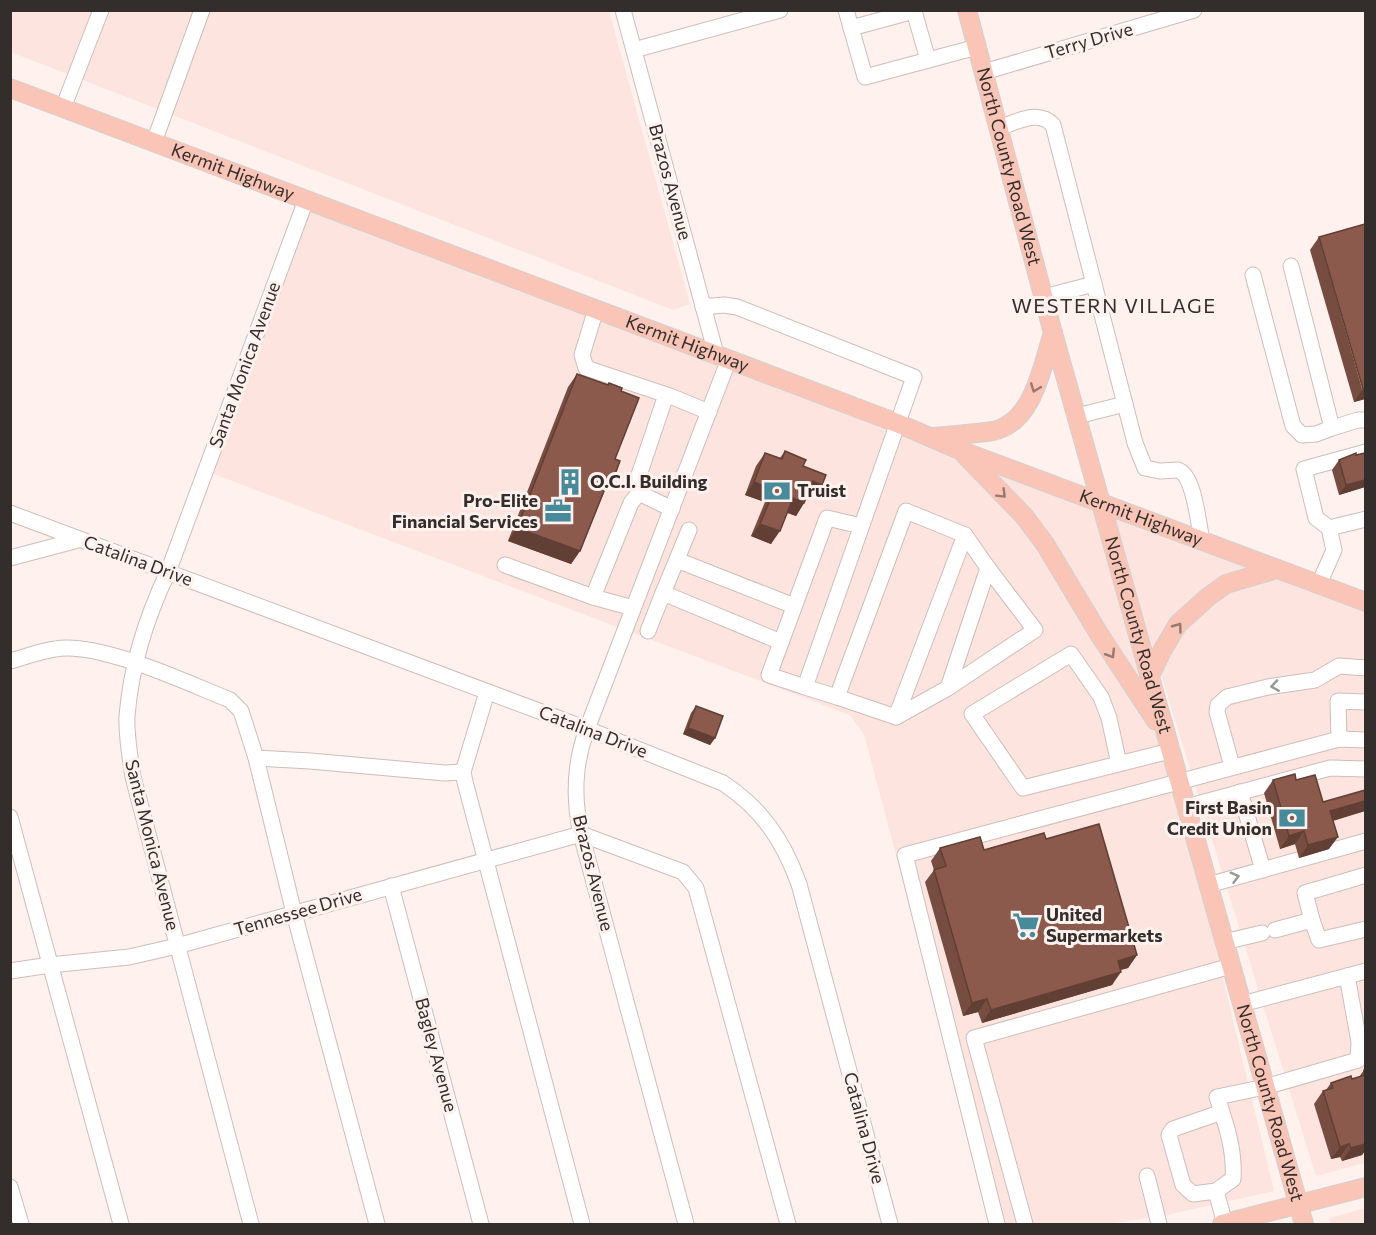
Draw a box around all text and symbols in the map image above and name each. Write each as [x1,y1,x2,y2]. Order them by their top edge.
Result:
street label: Terry Drive [1042,17,1135,63]
street label: North County Road West [973,65,1047,268]
street label: Brazos Avenue [645,121,697,242]
street label: Kermit Highway [168,138,298,204]
street label: Santa Monica Avenue [204,279,284,451]
district label: WESTERN VILLAGE [1011,293,1217,317]
street label: Kermit Highway [623,310,752,376]
one-way arrow [1029,382,1042,393]
building icon: O.C.I. Building [555,467,585,497]
place label: O.C.I. Building [590,470,708,492]
bank icon: Truist [762,476,792,506]
place label: Truist [797,479,846,501]
street label: Kermit Highway [1077,484,1206,550]
one-way arrow [994,486,1005,497]
place label: Pro-Elite Financial Services [392,489,538,532]
office icon: Pro-Elite Financial Services [543,496,573,526]
street label: Catalina Drive [81,530,196,590]
street label: North County Road West [1101,534,1177,736]
one-way arrow [1170,623,1181,634]
one-way arrow [1104,648,1116,658]
one-way arrow [1270,679,1280,692]
street label: Catalina Drive [536,700,651,762]
street label: Santa Monica Avenue [121,757,185,932]
place label: First Basin Credit Union [1167,796,1272,839]
bank icon: First Basin Credit Union [1277,803,1307,833]
street label: Brazos Avenue [569,812,619,933]
one-way arrow [1229,872,1240,884]
street label: Tennessee Drive [231,882,364,940]
place label: United Supermarkets [1046,903,1163,946]
supermarket icon: United Supermarkets [1011,910,1041,940]
street label: Bagley Avenue [411,995,463,1114]
street label: North County Road West [1233,1001,1309,1204]
street label: Catalina Drive [840,1070,890,1186]

